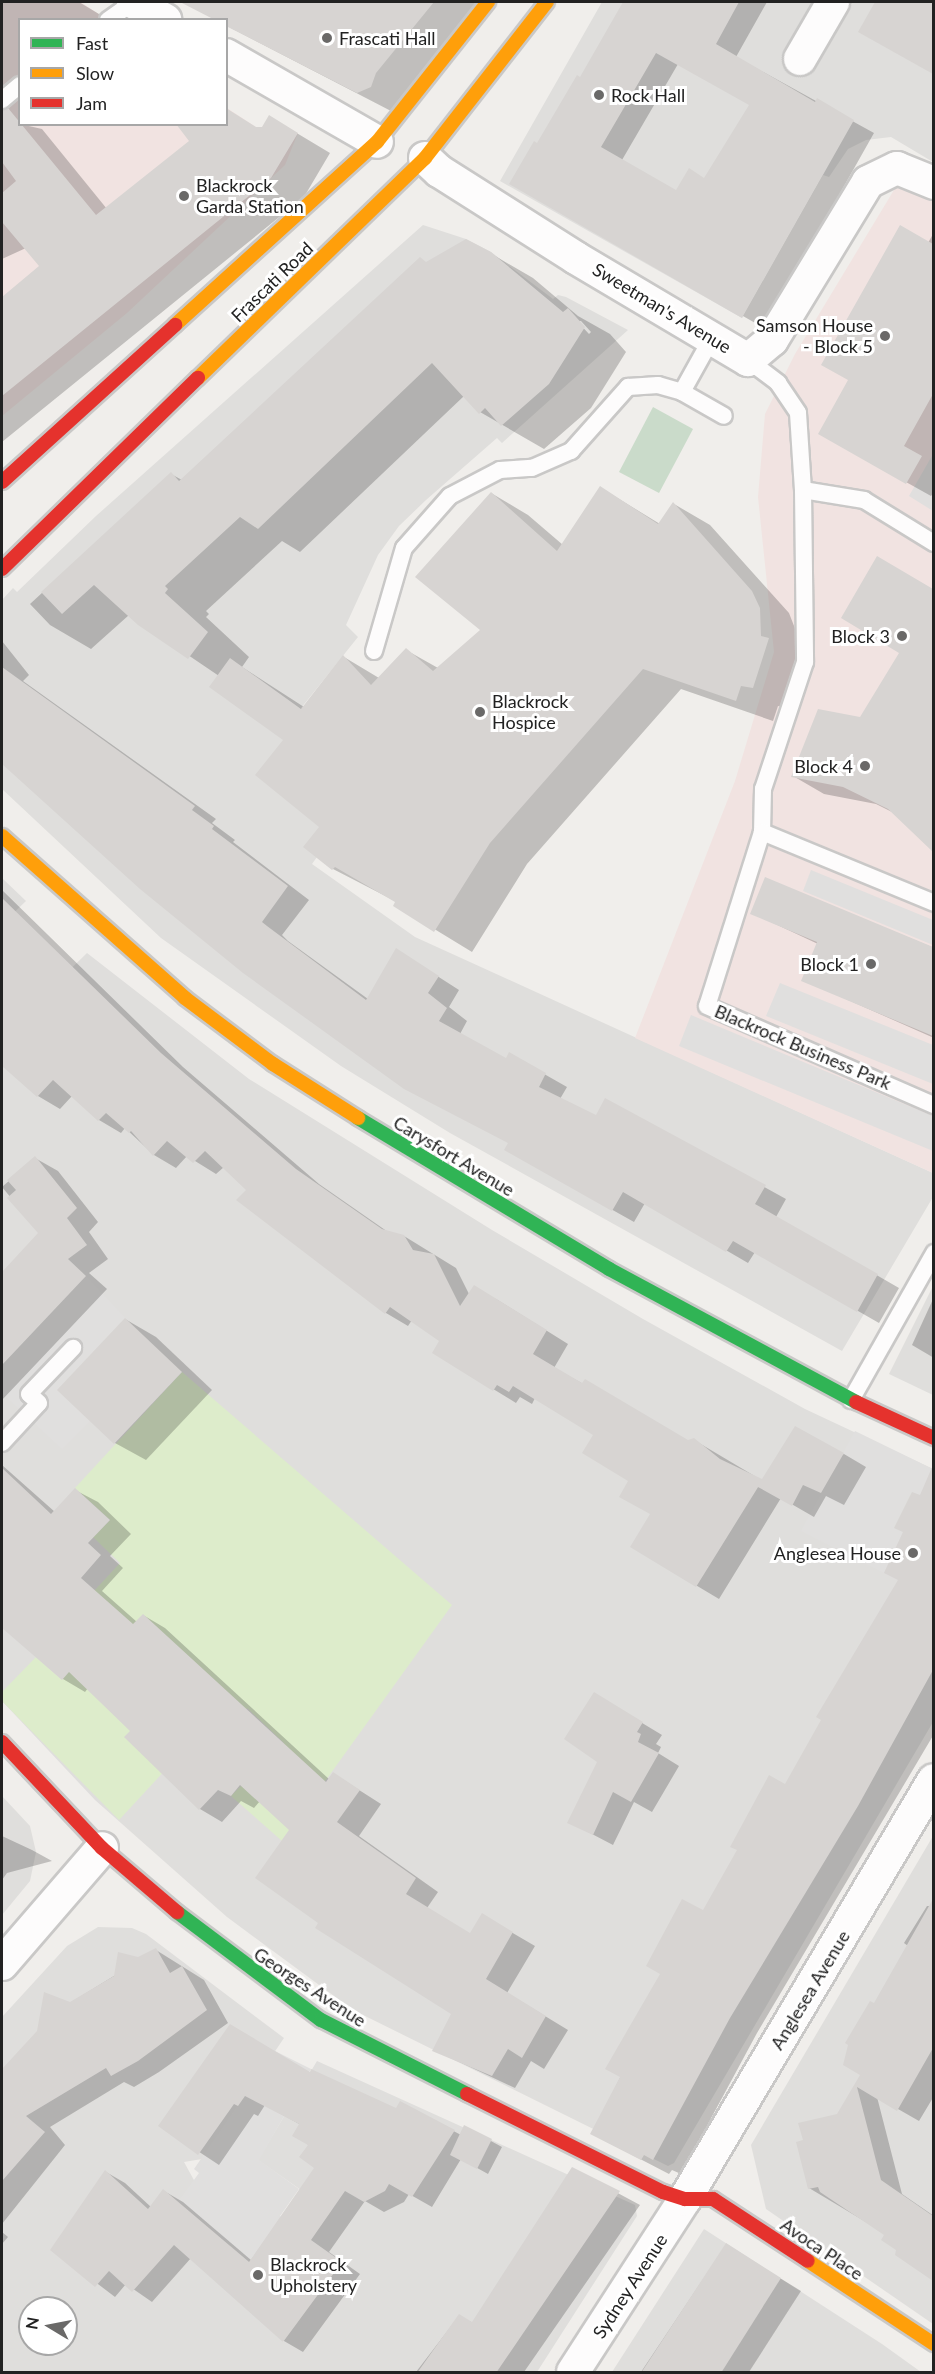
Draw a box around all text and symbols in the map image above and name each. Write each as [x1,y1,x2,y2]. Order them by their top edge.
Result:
legend [18,18,228,126]
place label: Frascati Hall [339,27,436,49]
marker: Frascati Hall [320,31,334,45]
text: Fast [76,32,108,54]
text: Slow [76,62,114,84]
place label: Rock Hall [611,84,685,106]
marker: Rock Hall [592,88,606,102]
text: Jam [76,92,107,114]
place label: Blackrock Garda Station [196,175,304,218]
marker: Blackrock Garda Station [177,189,191,203]
street label: Frascati Road [227,238,317,326]
street label: Sweetman's Avenue [589,258,735,358]
place label: Samson House - Block 5 [756,315,873,358]
marker: Samson House - Block 5 [878,329,892,343]
place label: Block 3 [831,625,890,647]
marker: Block 3 [895,629,909,643]
place label: Blackrock Hospice [492,691,569,734]
marker: Blackrock Hospice [473,705,487,719]
place label: Block 4 [794,755,853,777]
marker: Block 4 [858,759,872,773]
place label: Block 1 [800,953,859,975]
marker: Block 1 [864,957,878,971]
street label: Blackrock Business Park [712,1000,894,1094]
street label: Carysfort Avenue [389,1111,519,1201]
place label: Anglesea House [774,1542,901,1564]
marker: Anglesea House [906,1546,920,1560]
street label: Anglesea Avenue [766,1926,854,2054]
street label: Georges Avenue [250,1943,370,2031]
street label: Avoca Place [777,2214,867,2284]
street label: Sydney Avenue [588,2229,672,2343]
place label: Blackrock Upholstery [270,2254,357,2296]
marker: Blackrock Upholstery [251,2268,265,2282]
north arrow [18,2296,78,2356]
text: N [21,2315,42,2331]

